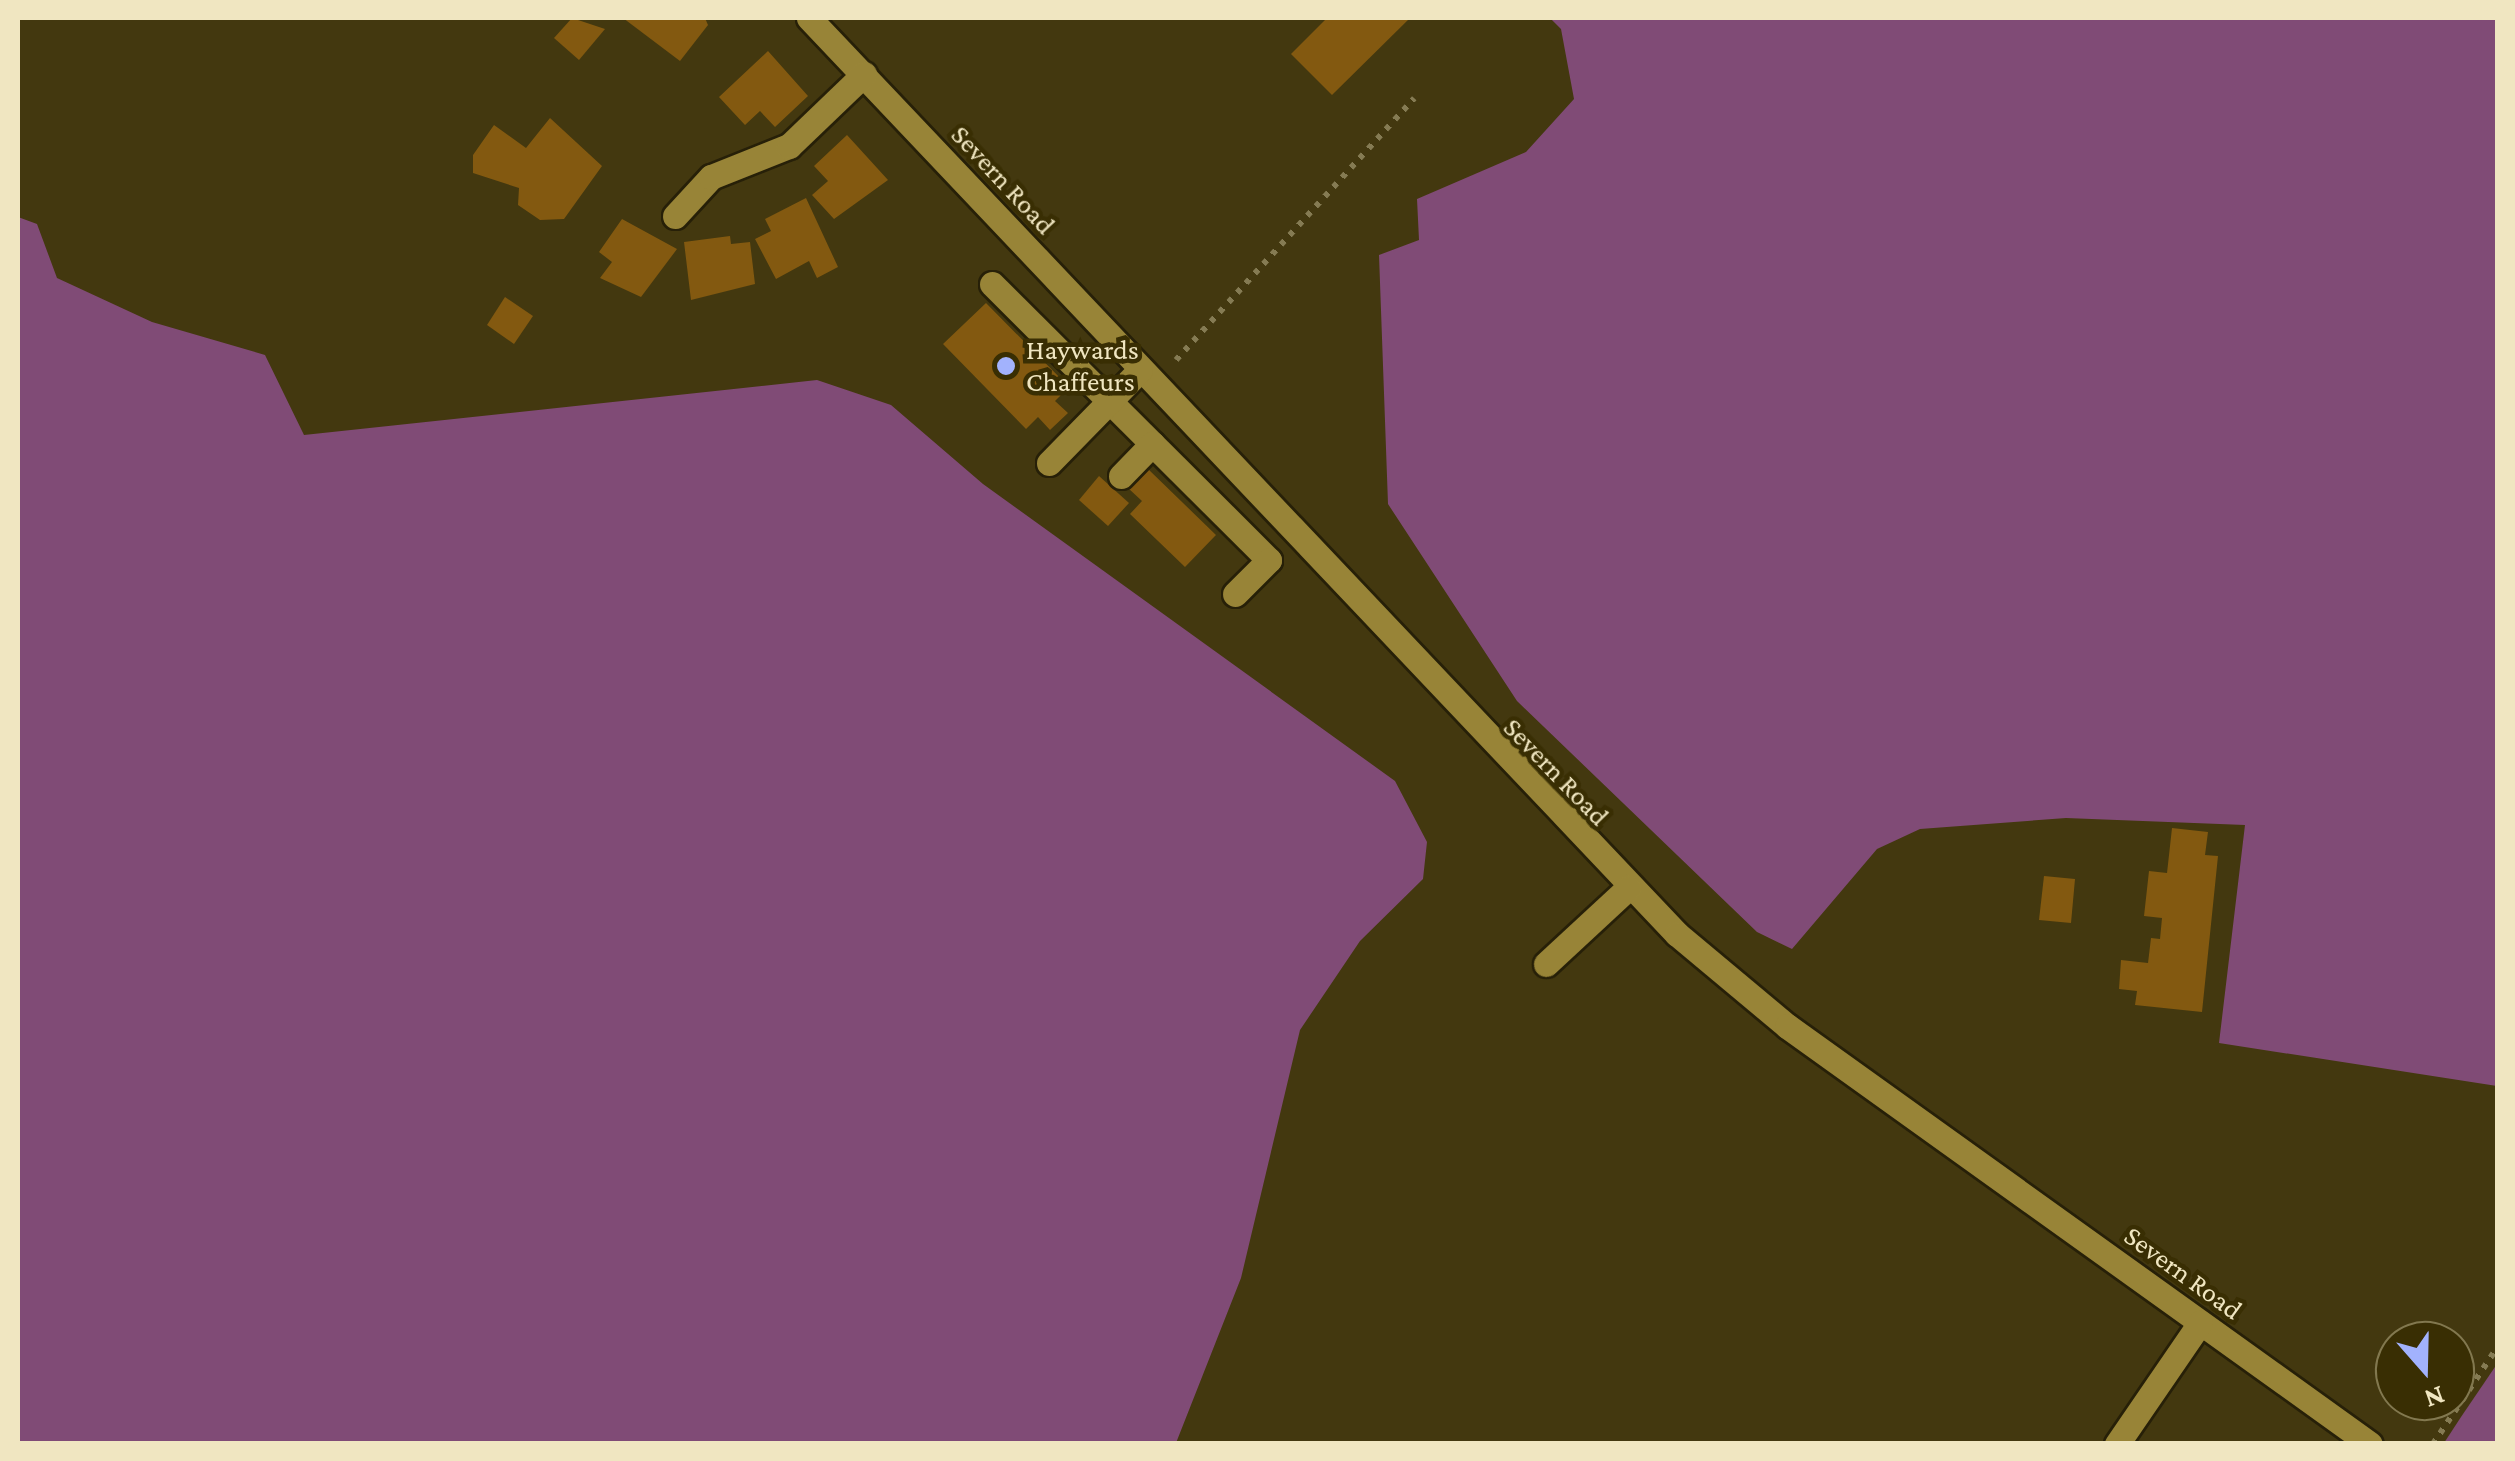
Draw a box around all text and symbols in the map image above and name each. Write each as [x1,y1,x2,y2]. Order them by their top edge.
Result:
street label: Severn Road [944,118,1062,242]
place label: Haywards Chaffeurs [1026,333,1139,399]
marker: Haywards Chaffeurs [995,355,1017,377]
street label: Severn Road [1496,711,1616,833]
street label: Severn Road [2118,1219,2248,1327]
north arrow [2375,1321,2475,1421]
text: N [2420,1380,2449,1416]

